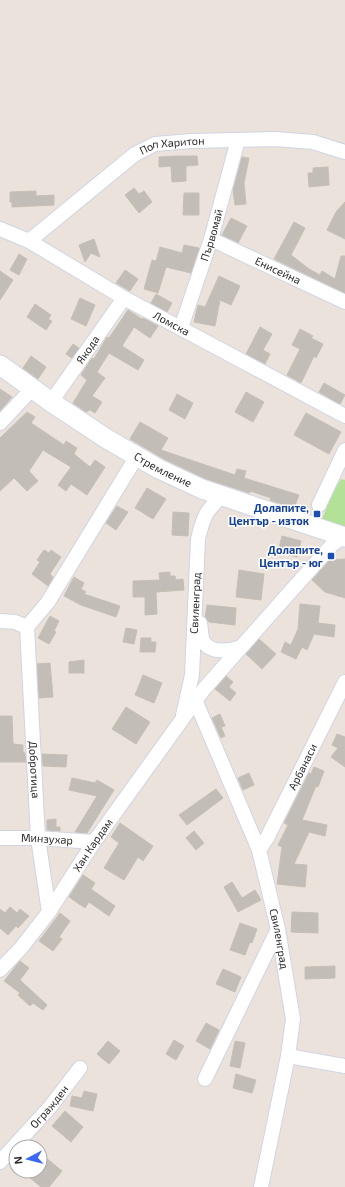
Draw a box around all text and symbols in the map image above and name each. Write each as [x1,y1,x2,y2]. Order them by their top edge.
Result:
street label: Поп Харитон [137,134,205,157]
street label: Първомай [197,207,225,263]
street label: Енисейна [253,254,303,286]
street label: Ломска [151,308,192,338]
street label: Якода [73,333,102,366]
street label: Стремление [132,449,194,489]
place label: Долапите, Център - изток [229,501,309,527]
marker: Долапите, Център - изток [312,509,322,519]
place label: Долапите, Център - юг [259,543,323,569]
marker: Долапите, Център - юг [326,551,336,561]
street label: Свиленград [187,572,203,634]
street label: Добротица [27,741,43,799]
street label: Арбанаси [285,741,319,792]
street label: Хан Кардам [70,816,115,874]
street label: Минзухар [21,831,73,846]
street label: Свиленград [267,907,292,971]
street label: Огражден [27,1082,71,1131]
north arrow [8,1139,48,1179]
text: N [11,1155,25,1165]

